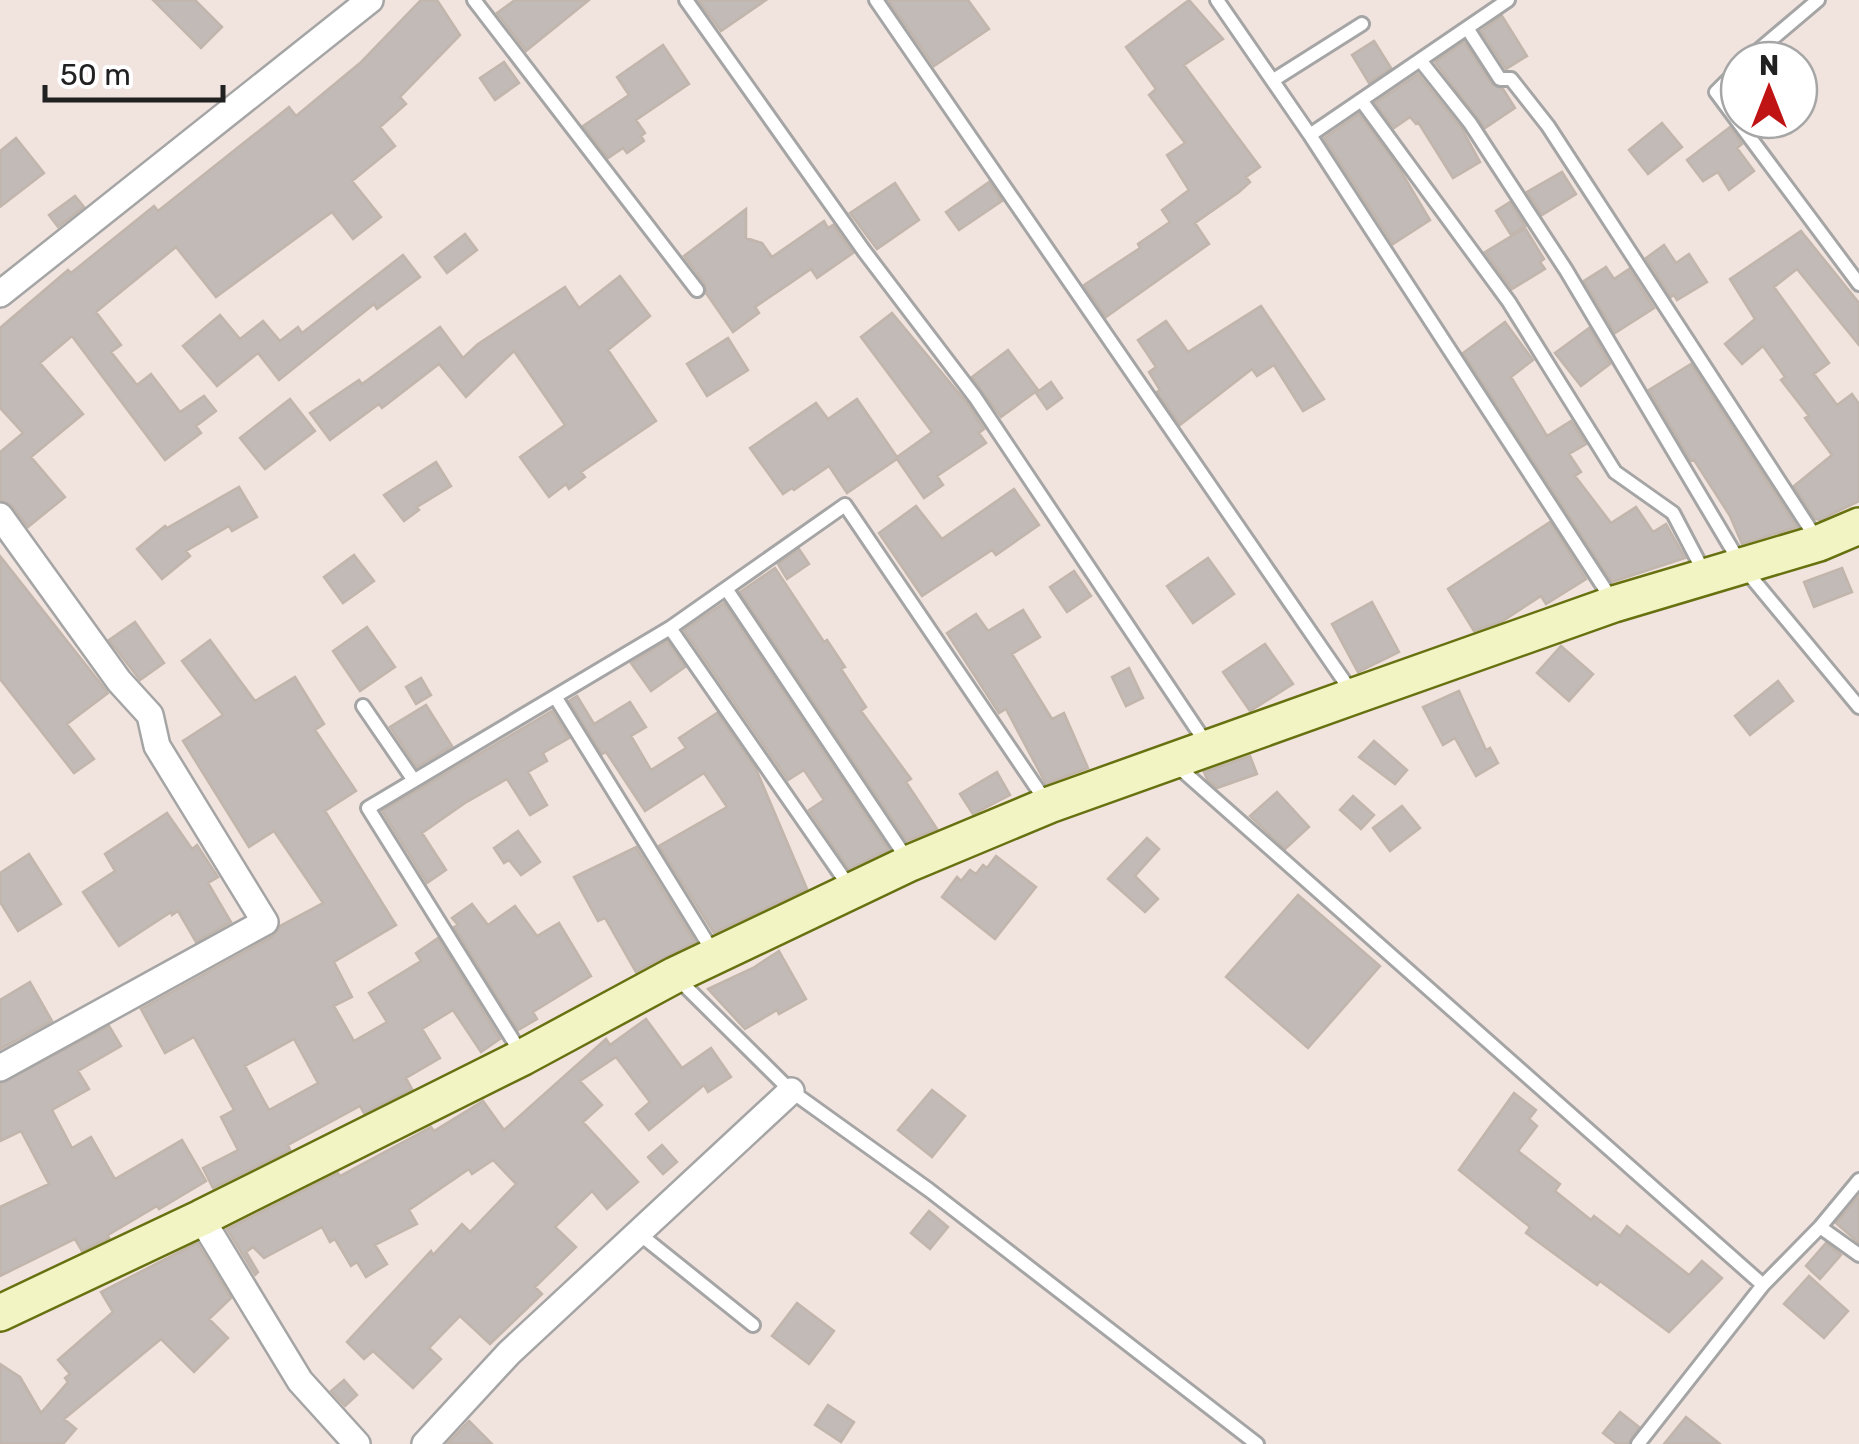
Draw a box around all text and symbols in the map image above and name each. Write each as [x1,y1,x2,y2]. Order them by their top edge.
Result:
scale bar [45,40,222,102]
north arrow [1719,40,1819,140]
text: N [1759,49,1779,82]
text: 50 m [60,57,131,93]

